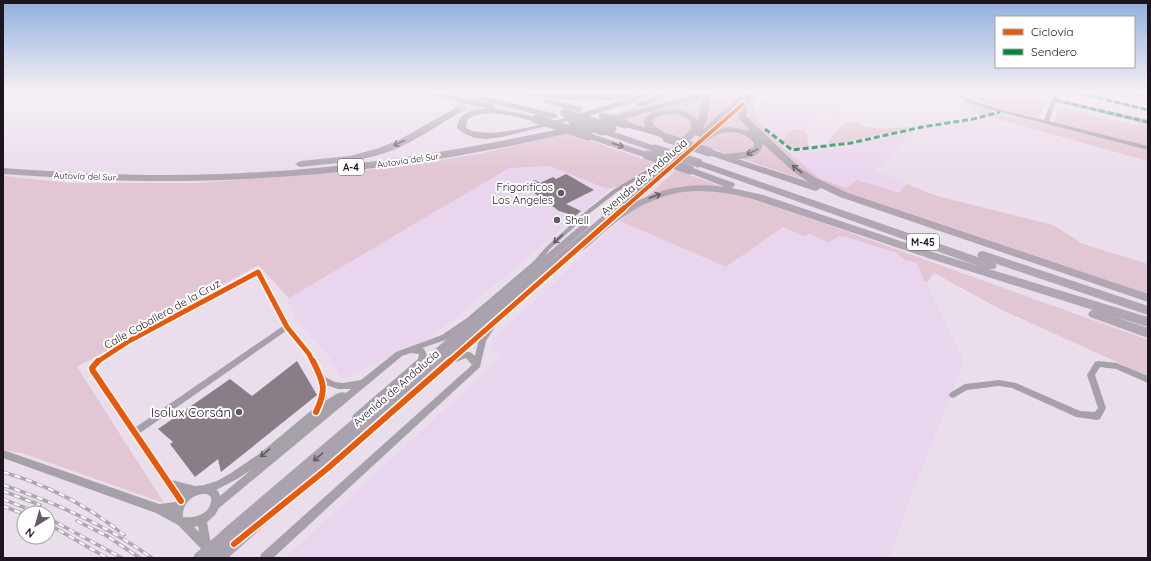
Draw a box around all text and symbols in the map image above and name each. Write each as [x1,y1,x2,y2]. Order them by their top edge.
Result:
legend [995,16,1135,68]
text: Ciclovía [1031,24,1074,39]
text: Sendero [1031,44,1077,59]
street label: Avenida de Andalucía [598,136,690,218]
one-way arrow [393,140,405,147]
one-way arrow [612,142,624,150]
one-way arrow [746,149,758,156]
street label: Autovía del Sur [376,150,440,170]
road number: A-4 [338,159,364,175]
one-way arrow [791,165,802,174]
street label: Autovía del Sur [54,169,117,183]
place label: Frigorificos Los Angeles [492,180,553,207]
marker: Frigorificos Los Angeles [556,188,566,198]
one-way arrow [648,192,661,199]
place label: Shell [565,213,589,227]
marker: Shell [552,215,562,225]
one-way arrow [553,234,563,243]
road number: M-45 [907,234,939,250]
street label: Calle Caballero de la Cruz [101,276,223,352]
street label: Avenida de Andalucía [350,347,442,429]
place label: Isolux Corsán [151,404,231,420]
marker: Isolux Corsán [234,407,244,417]
one-way arrow [260,448,271,457]
one-way arrow [312,452,323,461]
north arrow [16,505,56,545]
text: N [23,525,37,541]

